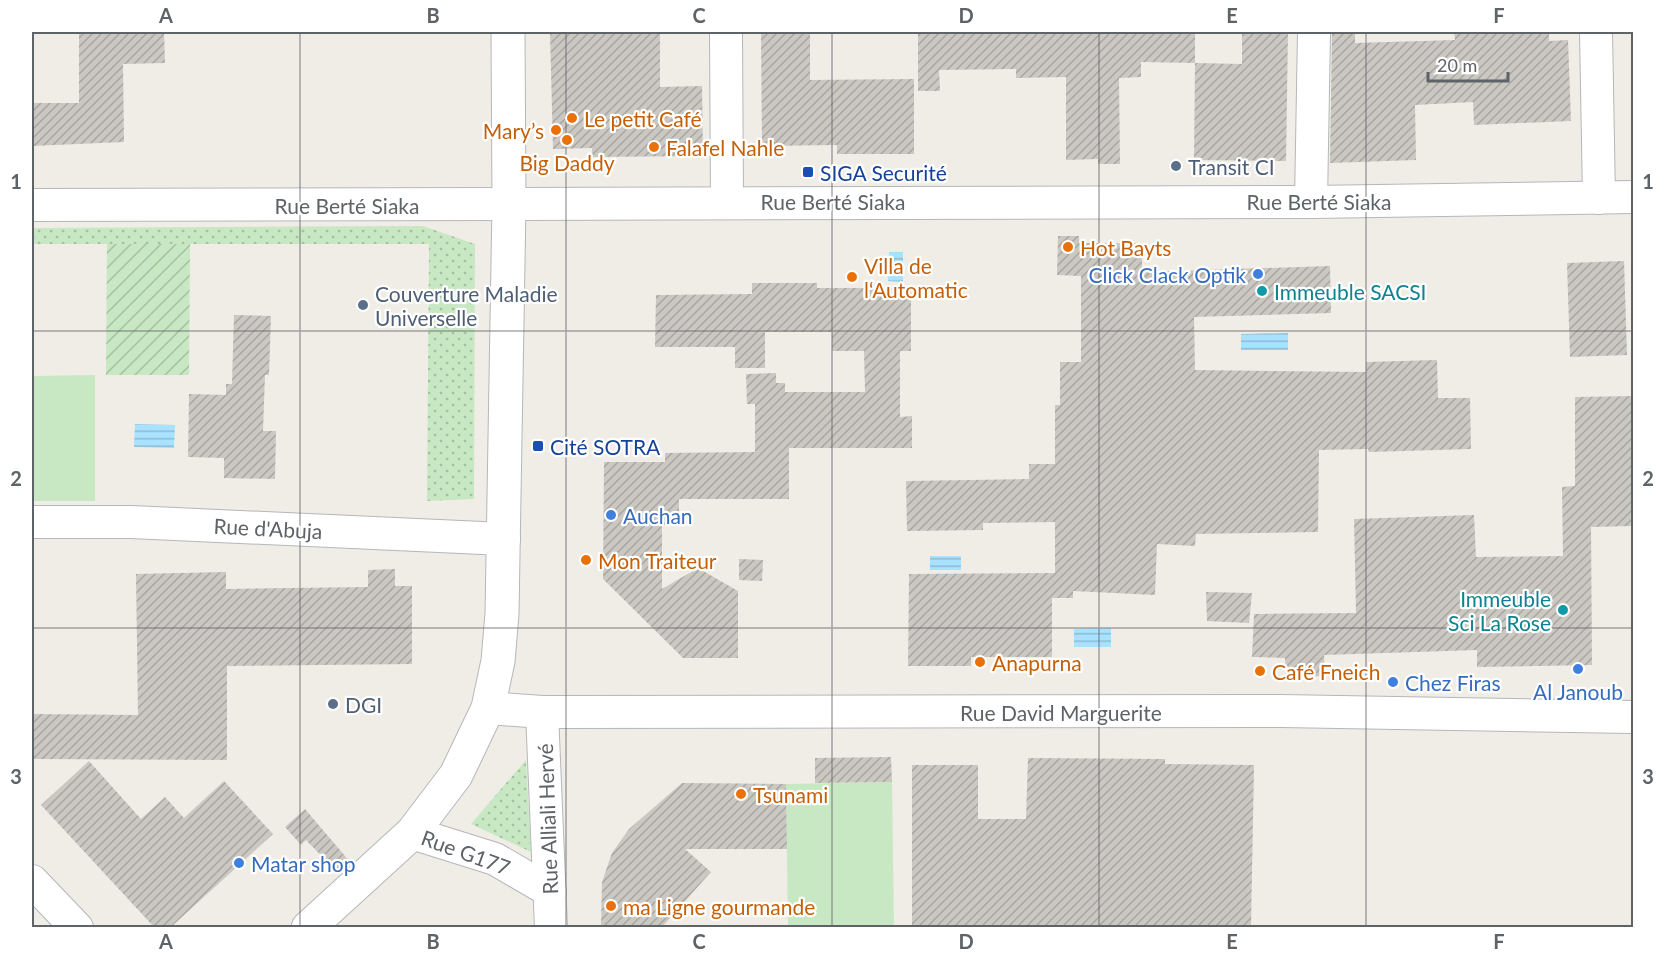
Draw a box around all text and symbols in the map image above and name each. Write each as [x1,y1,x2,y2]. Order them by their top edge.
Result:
text: A [158,3,173,27]
text: B [426,3,440,27]
text: C [692,3,706,27]
text: D [958,3,974,27]
text: E [1226,3,1238,27]
text: F [1493,3,1505,27]
scale bar [1428,45,1508,83]
text: 20 m [1437,54,1477,76]
place label: Le petit Café [584,106,702,131]
marker: Le petit Café [565,111,579,125]
place label: Mary’s [483,118,544,143]
marker: Mary’s [549,123,563,137]
marker: Big Daddy [560,133,574,147]
place label: Falafel Nahle [666,135,784,160]
marker: Falafel Nahle [647,140,661,154]
place label: Big Daddy [519,150,615,175]
place label: Transit CI [1188,154,1275,179]
marker: Transit CI [1169,159,1183,173]
place label: SIGA Securité [820,160,947,185]
marker: SIGA Securité [801,165,815,179]
text: 1 [10,169,22,193]
text: 1 [1642,169,1654,193]
street label: Rue Berté Siaka [761,189,905,214]
street label: Rue Berté Siaka [1247,189,1391,214]
street label: Rue Berté Siaka [275,193,419,218]
place label: Hot Bayts [1080,235,1171,260]
marker: Hot Bayts [1061,240,1075,254]
place label: Villa de l‘Automatic [864,253,968,302]
place label: Click Clack Optik [1089,262,1246,287]
marker: Click Clack Optik [1251,267,1265,281]
marker: Villa de l‘Automatic [845,270,859,284]
place label: Immeuble SACSI [1274,279,1427,304]
place label: Couverture Maladie Universelle [375,281,558,330]
marker: Immeuble SACSI [1255,284,1269,298]
marker: Couverture Maladie Universelle [356,298,370,312]
place label: Cité SOTRA [550,434,661,459]
marker: Cité SOTRA [531,439,545,453]
text: 2 [10,466,22,490]
text: 2 [1642,466,1654,490]
place label: Auchan [623,503,693,528]
marker: Auchan [604,508,618,522]
street label: Rue d'Abuja [213,513,323,543]
place label: Mon Traiteur [598,548,717,573]
marker: Mon Traiteur [579,553,593,567]
place label: Immeuble Sci La Rose [1448,586,1551,635]
marker: Immeuble Sci La Rose [1556,603,1570,617]
place label: Anapurna [992,650,1082,675]
marker: Anapurna [973,655,987,669]
place label: Café Fneich [1272,659,1380,684]
marker: Al Janoub [1571,662,1585,676]
marker: Café Fneich [1253,664,1267,678]
place label: Chez Firas [1405,670,1501,695]
marker: Chez Firas [1386,675,1400,689]
place label: Al Janoub [1533,679,1623,704]
place label: DGI [345,692,382,717]
marker: DGI [326,697,340,711]
street label: Rue David Marguerite [960,700,1162,725]
street label: Rue Alliali Hervé [532,743,562,895]
text: 3 [10,764,22,788]
text: 3 [1642,764,1654,788]
place label: Tsunami [753,782,828,807]
marker: Tsunami [734,787,748,801]
street label: Rue G177 [418,824,514,880]
place label: Matar shop [251,851,356,876]
marker: Matar shop [232,856,246,870]
place label: ma Ligne gourmande [623,894,815,919]
marker: ma Ligne gourmande [604,899,618,913]
text: A [158,929,173,953]
text: B [426,929,440,953]
text: C [692,929,706,953]
text: D [958,929,974,953]
text: E [1226,929,1238,953]
text: F [1493,929,1505,953]

